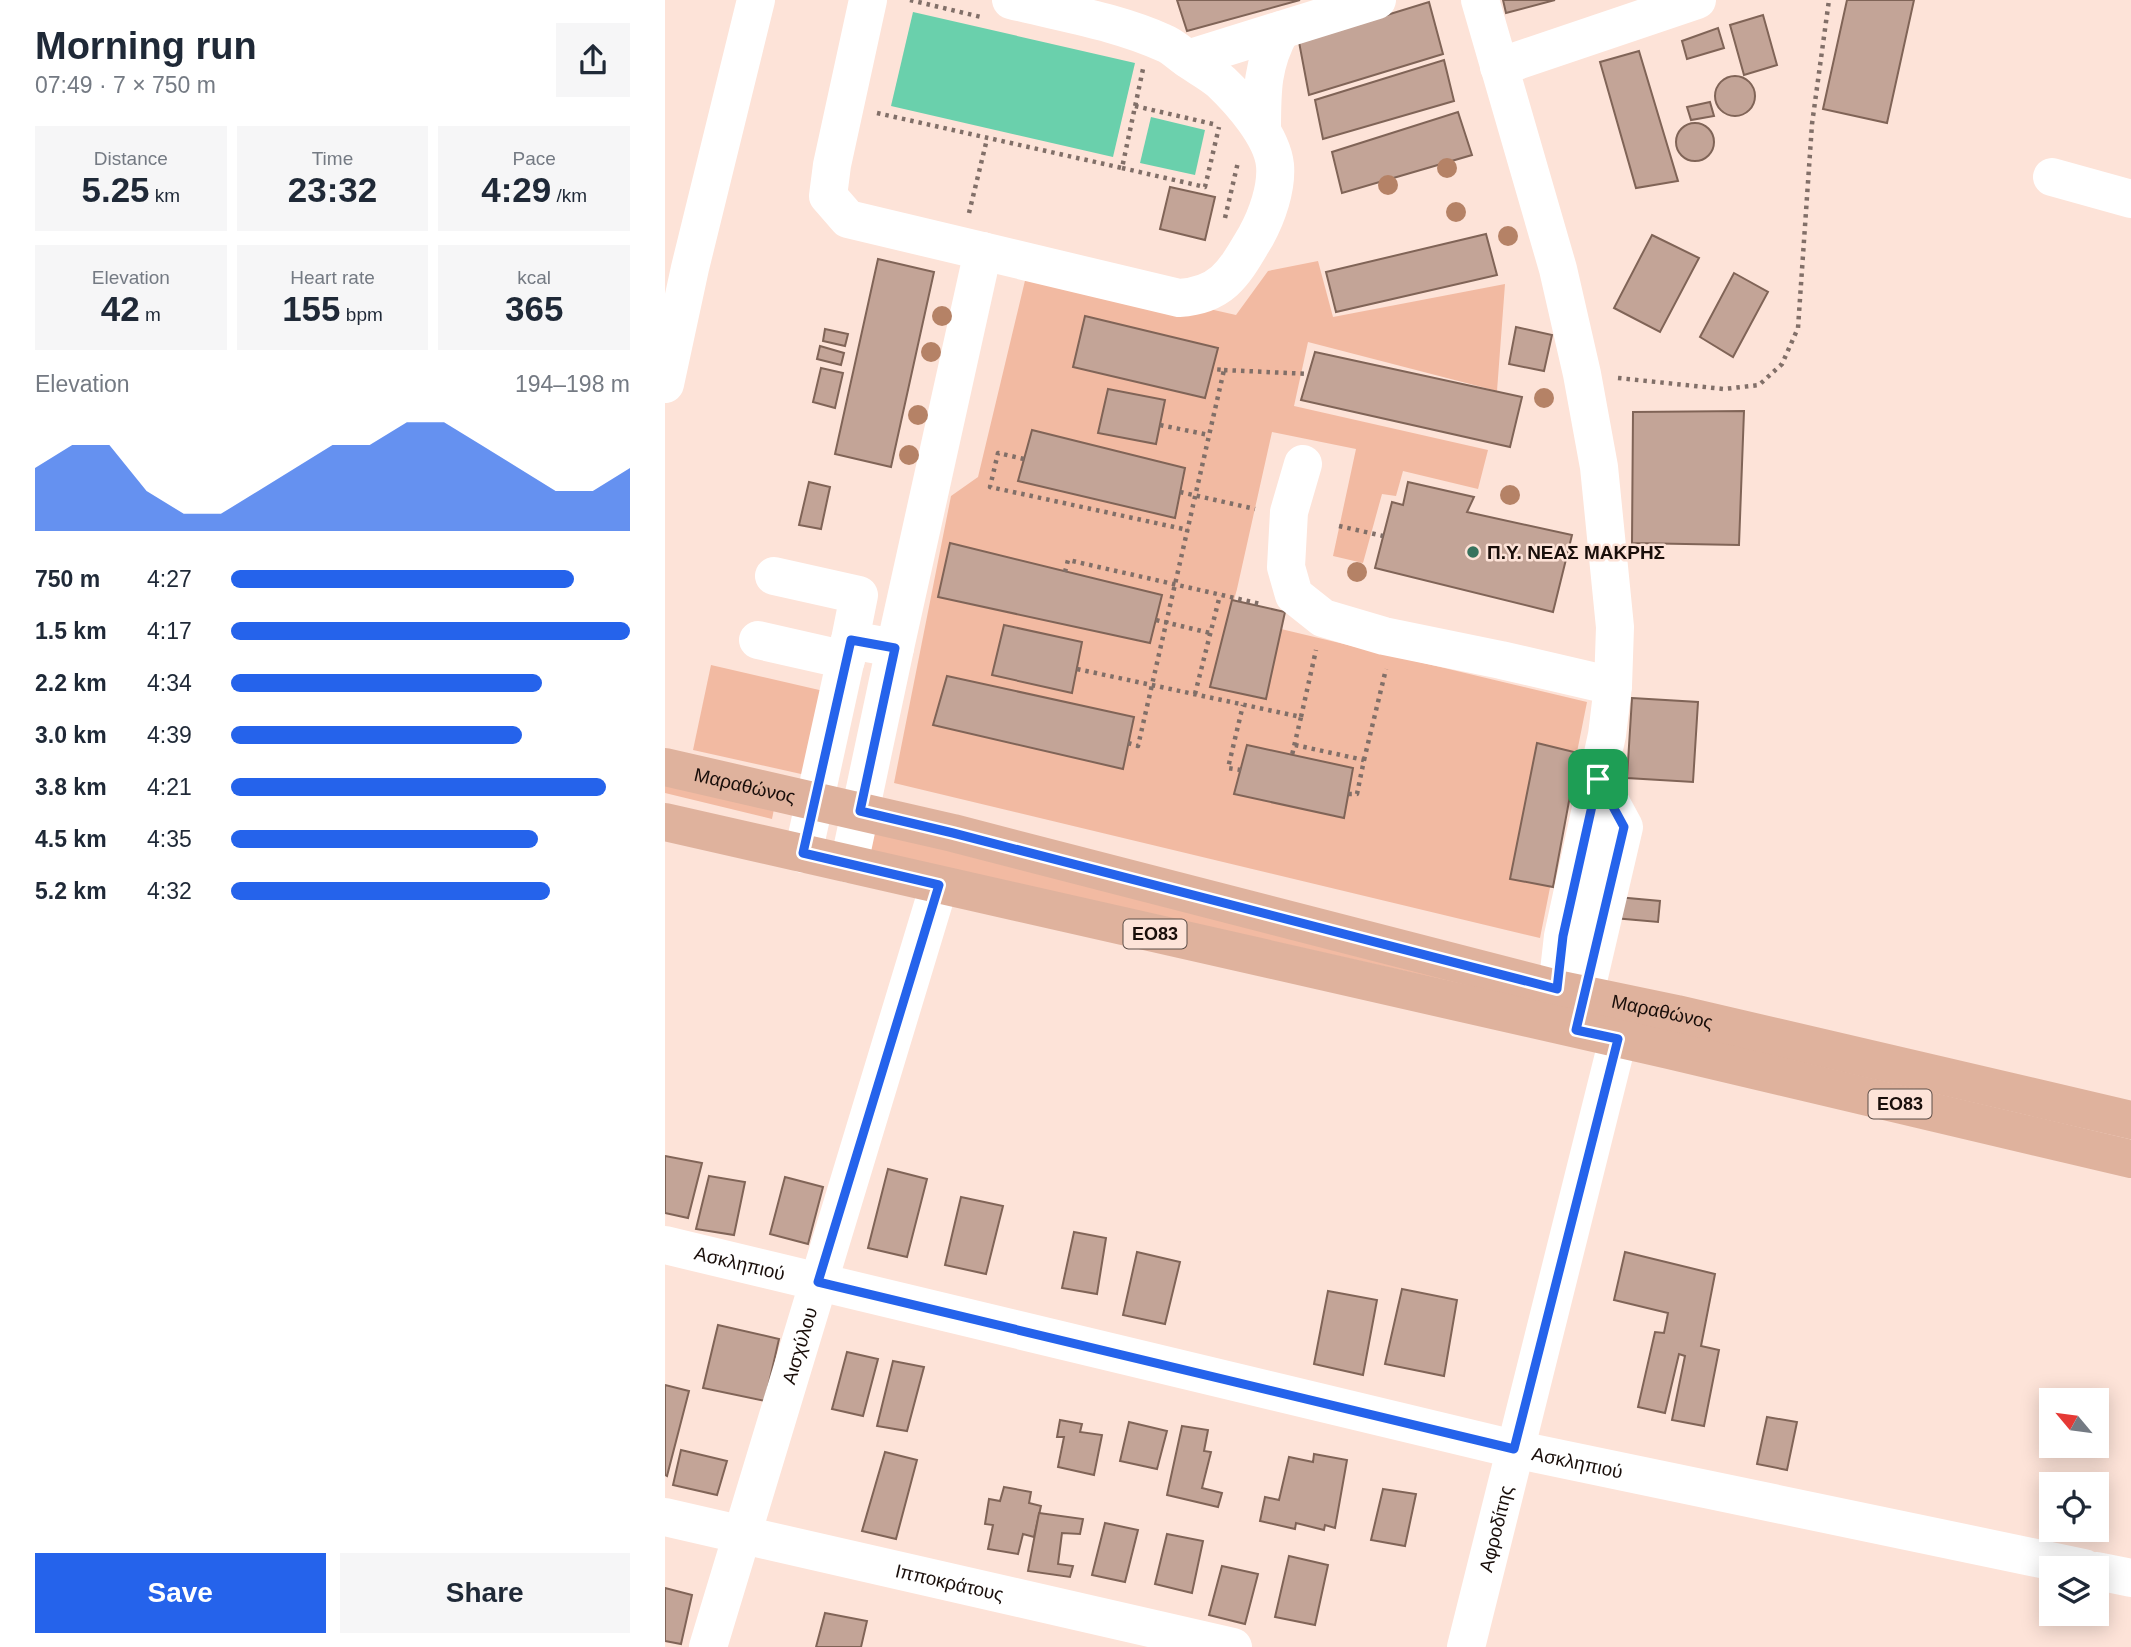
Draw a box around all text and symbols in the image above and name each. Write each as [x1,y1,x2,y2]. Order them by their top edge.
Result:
button: share [556,23,630,97]
text: Morning run [35,25,257,67]
text: 07:49 · 7 × 750 m [35,72,216,98]
text: Distance [94,148,168,169]
text: Time [312,148,353,169]
text: Pace [513,148,556,169]
text: 5.25 [81,170,150,209]
text: 23:32 [288,170,377,209]
text: 4:29 [481,170,551,209]
text: km [150,185,180,206]
text: /km [551,185,587,206]
text: Elevation [92,267,170,288]
text: Heart rate [290,267,375,288]
text: kcal [517,267,551,288]
text: 42 [101,289,140,328]
text: 155 [282,289,341,328]
text: 365 [505,289,563,328]
text: m [140,304,161,325]
text: bpm [341,304,383,325]
text: Elevation [35,371,130,397]
text: 194–198 m [515,371,630,397]
place label: Π.Υ. ΝΕΑΣ ΜΑΚΡΗΣ [1487,542,1665,563]
marker: Π.Υ. ΝΕΑΣ ΜΑΚΡΗΣ [1465,544,1481,560]
text: 750 m [35,566,100,592]
text: 4:27 [147,566,192,592]
text: 1.5 km [35,618,107,644]
text: 4:17 [147,618,192,644]
text: 2.2 km [35,670,107,696]
text: 4:34 [147,670,192,696]
text: 3.0 km [35,722,107,748]
text: 4:39 [147,722,192,748]
pin [1568,749,1628,809]
icon: arrive [1579,760,1617,798]
street label: Μαραθώνος [692,764,797,808]
text: 3.8 km [35,774,107,800]
text: 4:21 [147,774,192,800]
text: 4.5 km [35,826,107,852]
text: 4:35 [147,826,192,852]
text: 5.2 km [35,878,107,904]
text: 4:32 [147,878,192,904]
road number: ΕΟ83 [1123,919,1187,948]
street label: Μαραθώνος [1610,991,1715,1033]
road number: ΕΟ83 [1869,1090,1931,1119]
street label: Ασκληπιού [692,1242,787,1284]
street label: Αισχύλου [778,1305,821,1387]
north arrow [2039,1388,2109,1458]
map controls [2039,1388,2109,1626]
street label: Ασκληπιού [1530,1443,1625,1482]
button: locate [2039,1472,2109,1542]
street label: Αφροδίτης [1475,1483,1517,1574]
button: Save [35,1553,326,1633]
button: Share [340,1553,630,1633]
button: layers [2039,1556,2109,1626]
street label: Ιπποκράτους [893,1560,1006,1605]

